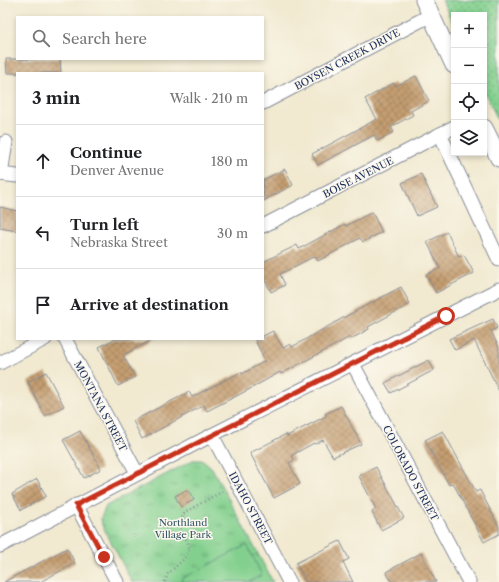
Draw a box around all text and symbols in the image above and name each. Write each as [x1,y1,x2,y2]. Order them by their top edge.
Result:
map controls [451,12,487,156]
button: + [451,12,487,48]
search box [16,16,264,60]
street label: BOYSEN CREEK DRIVE [292,26,402,93]
icon: search [30,27,52,49]
text: Search here [62,29,147,48]
button: − [451,48,487,84]
button: locate [451,84,487,120]
text: 3 min [32,88,81,108]
text: Walk · 210 m [170,90,248,106]
button: layers [451,120,487,156]
text: Continue [70,143,142,162]
icon: ahead [32,150,54,172]
text: 180 m [211,153,248,169]
street label: BOISE AVENUE [321,154,396,201]
text: Denver Avenue [70,162,164,178]
text: Turn left [70,215,139,234]
icon: left [32,222,54,244]
text: 30 m [217,225,248,241]
text: Nebraska Street [70,234,168,250]
icon: arrive [32,294,54,316]
text: Arrive at destination [70,295,229,314]
route start [437,307,455,325]
street label: MONTANA STREET [71,359,130,454]
street label: COLORADO STREET [380,423,442,524]
street label: IDAHO STREET [226,470,275,547]
park label: Northland Village Park [154,516,213,541]
route end [95,548,113,566]

